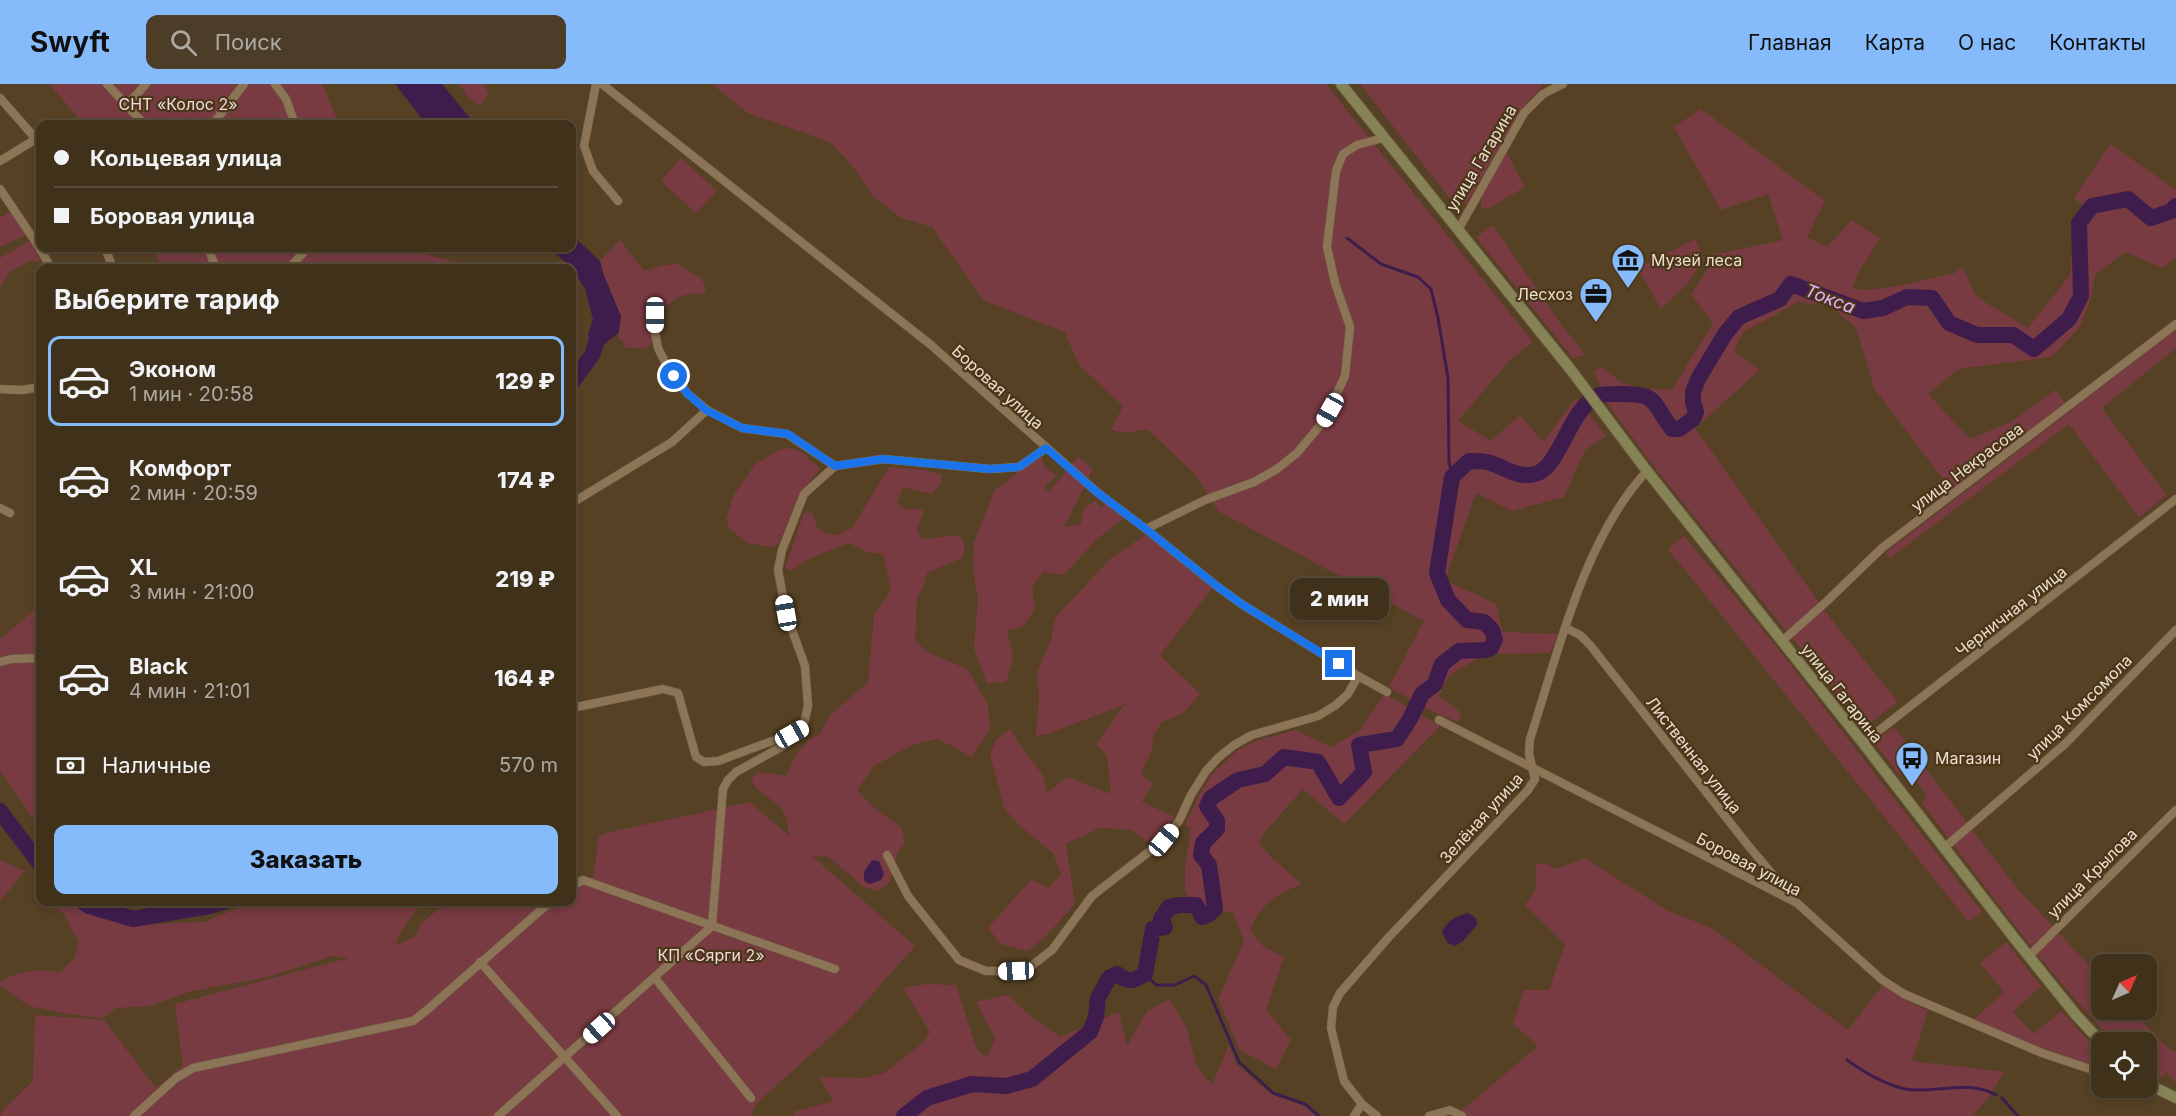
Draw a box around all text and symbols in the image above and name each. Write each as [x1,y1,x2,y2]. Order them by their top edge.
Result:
search box [146,15,566,69]
text: Swyft [30,25,110,59]
icon: search [167,26,200,59]
text: Поиск [215,29,282,55]
text: Главная [1748,30,1832,55]
text: Карта [1865,30,1925,55]
text: О нас [1958,30,2016,55]
text: Контакты [2049,30,2146,55]
park label: СНТ «Колос 2» [119,94,237,114]
street label: улица Гагарина [1441,101,1521,215]
text: Кольцевая улица [90,145,282,171]
text: Боровая улица [90,203,255,229]
museum icon: Музей леса [1610,242,1646,289]
place label: Музей леса [1651,250,1742,270]
office icon: Лесхоз [1578,276,1614,323]
water label: Токса [1802,279,1858,318]
text: Выберите тариф [54,283,280,316]
place label: Лесхоз [1517,284,1573,304]
car [646,297,664,333]
street label: Боровая улица [948,341,1048,433]
icon: car [57,354,111,408]
text: Эконом [129,356,216,382]
route start [660,362,687,389]
text: 129 ₽ [495,368,555,394]
text: 1 мин · 20:58 [129,382,254,406]
car [1313,390,1347,430]
street label: улица Некрасова [1907,418,2027,516]
icon: car [57,453,111,507]
text: Комфорт [129,455,231,481]
text: 174 ₽ [497,467,555,493]
text: 2 мин · 20:59 [129,481,258,505]
icon: car [57,552,111,606]
text: XL [129,554,158,580]
street label: Черничная улица [1951,561,2071,661]
text: 219 ₽ [495,566,555,592]
callout: 2 мин [1290,577,1388,619]
text: 3 мин · 21:00 [129,580,254,604]
text: 2 мин [1310,587,1369,611]
car [774,594,798,632]
street label: улица Гагарина [1797,639,1887,747]
route end [1325,650,1352,677]
street label: улица Комсомола [2022,650,2136,764]
icon: car [57,651,111,705]
text: Black [129,653,188,679]
text: 164 ₽ [494,665,555,691]
text: 4 мин · 21:01 [129,679,250,703]
street label: Лиственная улица [1642,692,1746,818]
car [772,717,812,751]
bus stop icon: Магазин [1894,740,1930,787]
place label: Магазин [1935,748,2001,768]
icon: cash [54,749,87,782]
text: Наличные [102,752,211,778]
text: 570 m [499,753,558,777]
street label: Зелёная улица [1435,769,1527,867]
car [1146,820,1182,860]
street label: улица Крылова [2043,824,2141,922]
button: Заказать [54,825,558,894]
street label: Боровая улица [1693,828,1805,900]
park label: КП «Сярги 2» [657,945,765,965]
north arrow [2091,954,2157,1020]
map controls [2091,954,2157,1098]
car [998,961,1034,981]
car [580,1009,618,1047]
button: locate [2091,1032,2157,1098]

